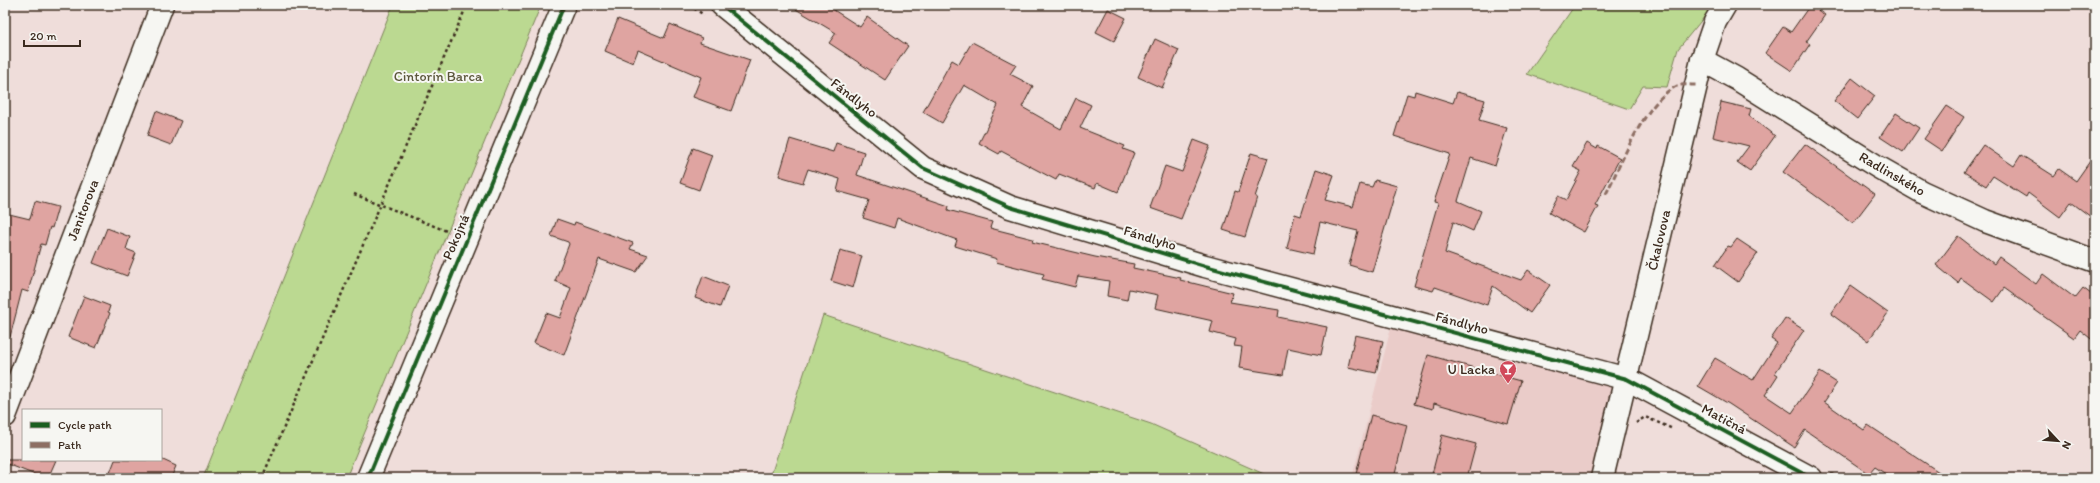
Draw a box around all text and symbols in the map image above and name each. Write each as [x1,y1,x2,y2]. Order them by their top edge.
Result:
scale bar [24,22,80,48]
text: 20 m [30,29,57,43]
park label: Cintorín Barca [394,68,483,85]
street label: Fándlyho [827,75,881,121]
street label: Radlinského [1856,148,1928,200]
street label: Janitorova [64,177,102,243]
street label: Čkalovova [1644,207,1674,272]
street label: Pokojná [439,211,473,262]
street label: Fándlyho [1122,222,1178,254]
street label: Fándlyho [1434,308,1490,338]
bar icon: U Lacka [1498,359,1518,384]
place label: U Lacka [1448,361,1495,378]
street label: Matičná [1699,400,1750,438]
legend [22,409,162,461]
text: Cycle path [58,418,112,432]
north arrow [2038,421,2078,461]
text: Path [58,438,81,452]
text: N [2059,439,2074,451]

